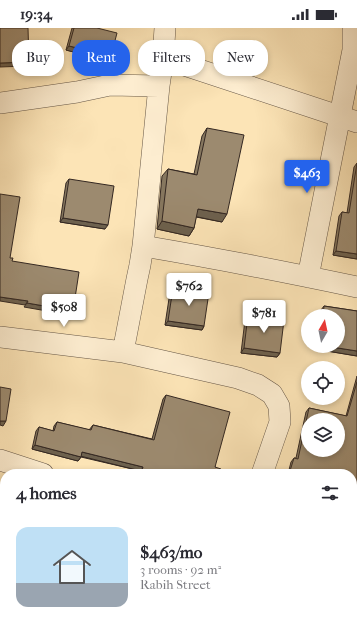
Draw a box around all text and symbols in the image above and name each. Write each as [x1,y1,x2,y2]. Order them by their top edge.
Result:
text: 19:34 [20,5,52,23]
chip: Buy [12,40,64,76]
chip: Rent [72,40,130,76]
chip: Filters [138,40,205,76]
chip: New [213,40,268,76]
pin: $463 [283,160,331,194]
text: $463 [293,165,321,180]
pin: $762 [165,273,213,307]
text: $762 [175,278,203,293]
pin: $508 [40,294,88,328]
text: $508 [51,299,77,314]
pin: $781 [240,300,288,334]
text: $781 [252,305,276,320]
north arrow [301,309,345,353]
map controls [301,309,345,457]
button: locate [301,361,345,405]
button: layers [301,413,345,457]
icon: filters [319,482,341,504]
text: 4 homes [16,483,76,503]
text: $463/mo [140,542,202,562]
icon: home [48,543,96,591]
text: 3 rooms · 92 m² [140,562,221,577]
text: Rabih Street [140,577,211,592]

